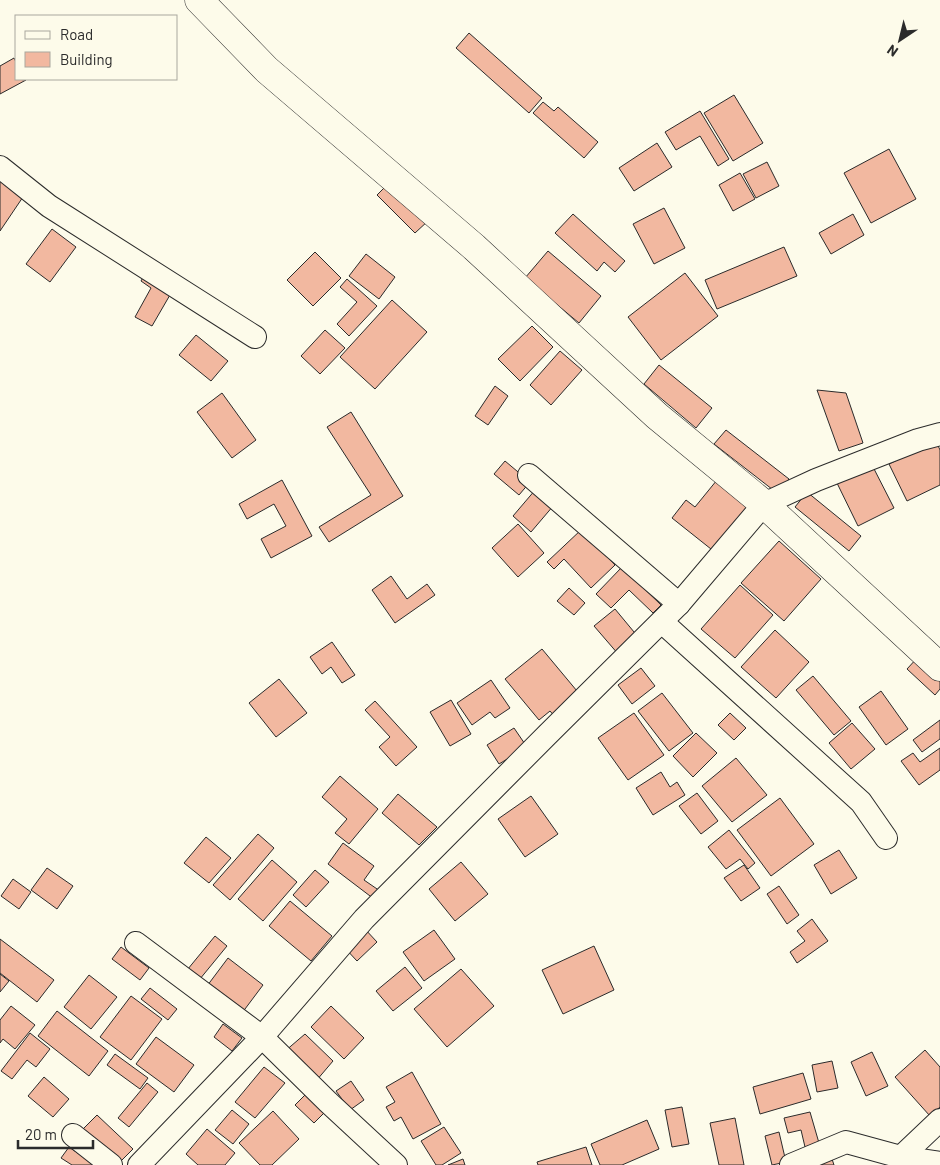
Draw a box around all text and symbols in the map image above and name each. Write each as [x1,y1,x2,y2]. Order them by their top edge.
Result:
legend [15,15,178,80]
north arrow [875,15,925,65]
text: Road [60,25,93,43]
text: N [884,41,901,61]
text: Building [60,50,113,68]
scale bar [18,1118,92,1150]
text: 20 m [25,1125,57,1143]

